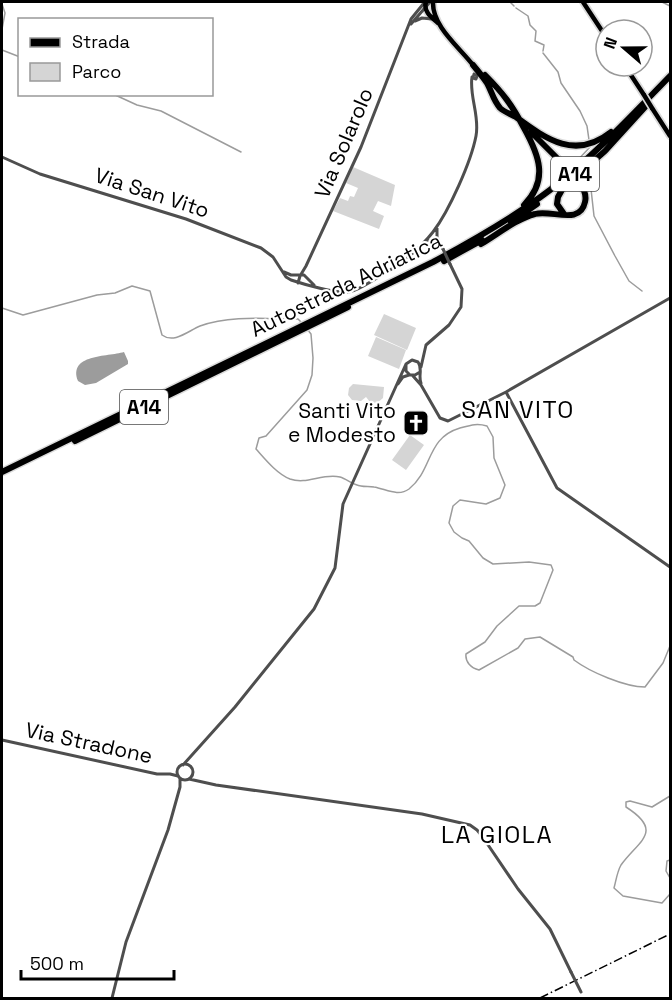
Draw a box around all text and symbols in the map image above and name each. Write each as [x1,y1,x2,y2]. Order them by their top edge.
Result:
legend [18,18,213,96]
north arrow [594,18,654,78]
text: Strada [72,30,130,53]
text: N [599,34,622,52]
text: Parco [72,60,121,83]
street label: Via Solarolo [308,84,379,202]
road number: A14 [551,157,599,191]
street label: Via San Vito [91,161,213,224]
street label: Autostrada Adriatica [246,226,446,343]
road number: A14 [120,390,168,424]
district label: SAN VITO [461,394,575,425]
place label: Santi Vito e Modesto [288,397,396,448]
church icon: Santi Vito e Modesto [401,408,431,438]
street label: Via Stradone [23,716,155,769]
district label: LA GIOLA [441,819,553,850]
scale bar [21,943,174,981]
text: 500 m [30,952,84,975]

